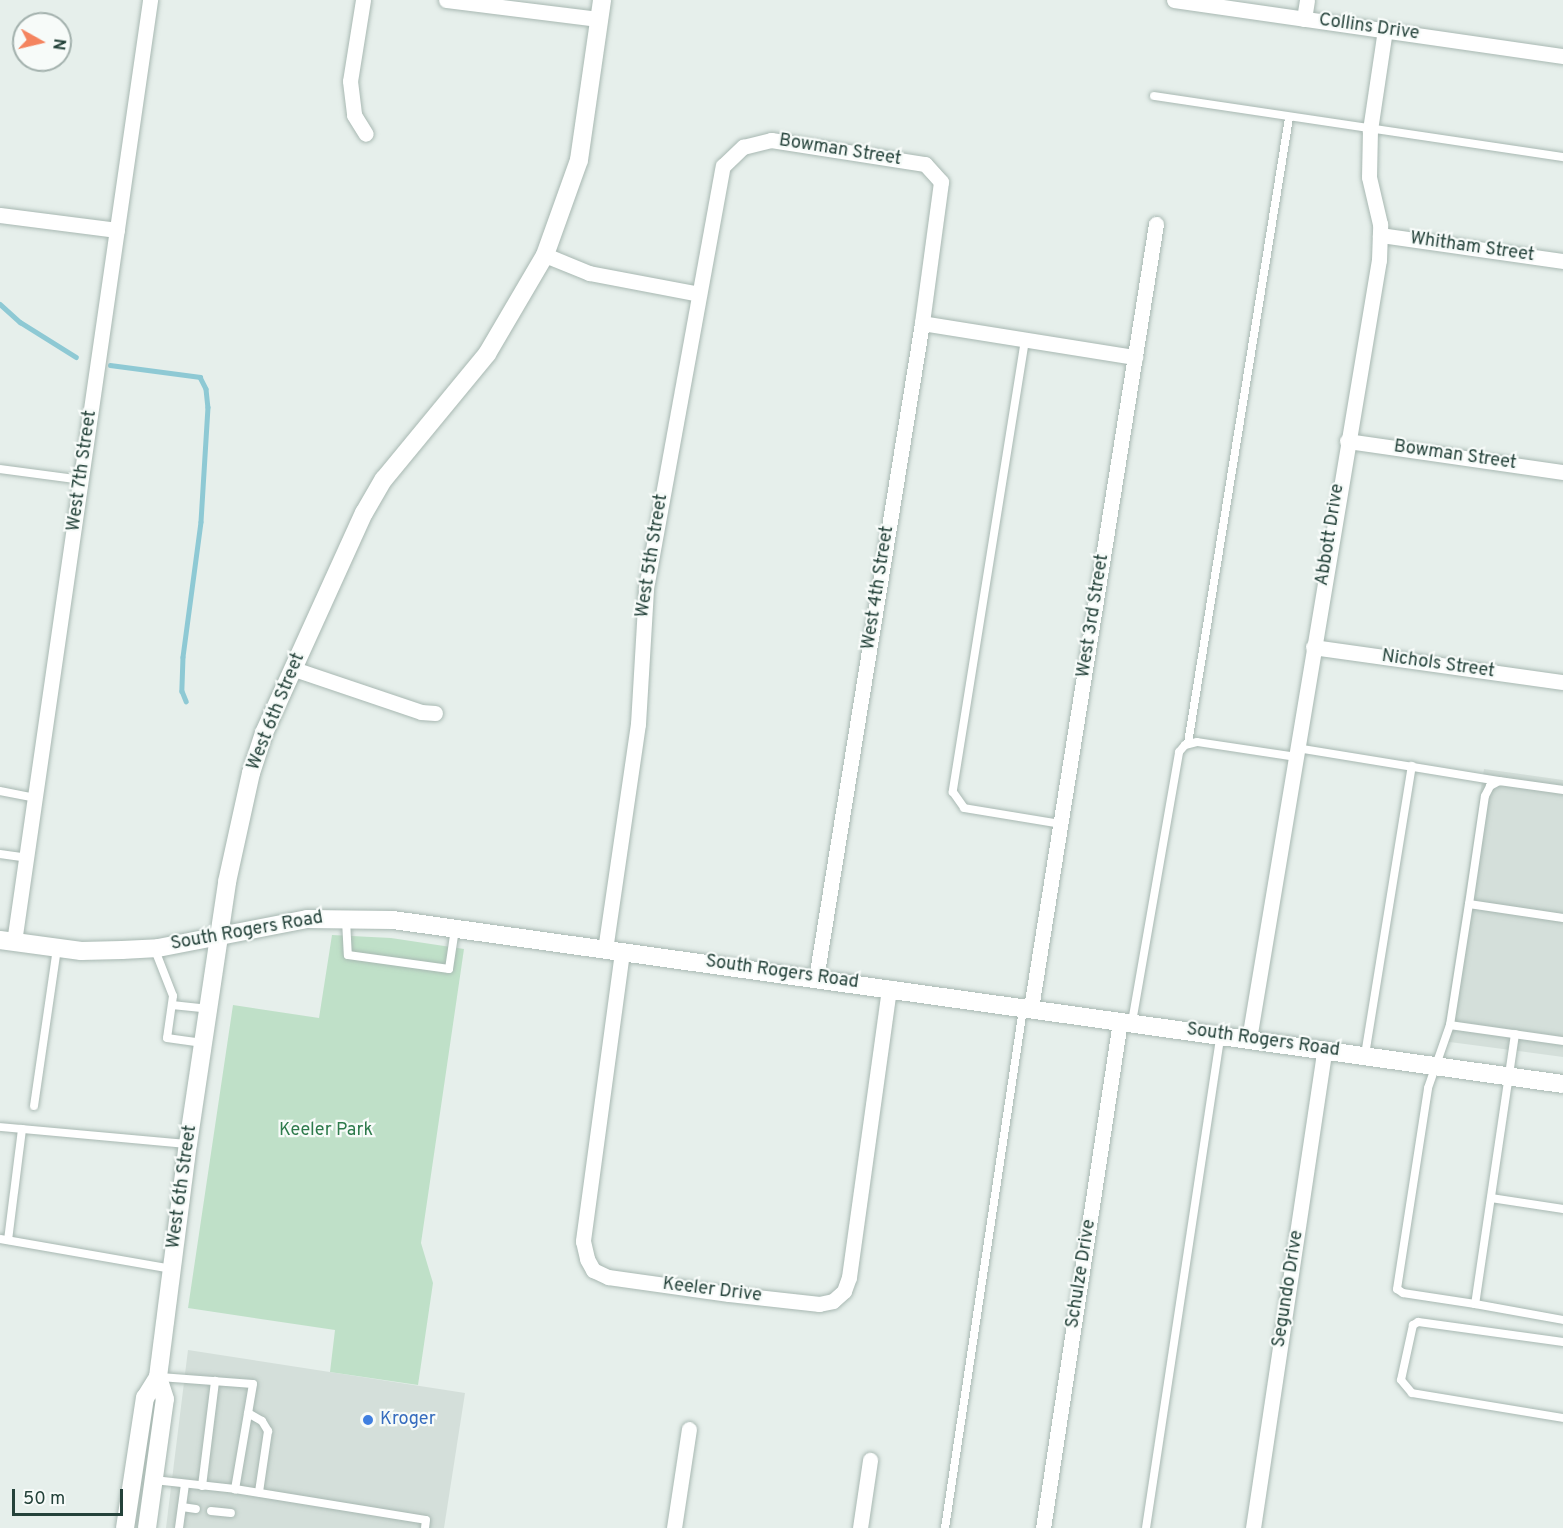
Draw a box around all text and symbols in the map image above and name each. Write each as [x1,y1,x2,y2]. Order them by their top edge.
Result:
street label: Collins Drive [1317,10,1421,46]
north arrow [12,12,72,72]
text: N [47,37,69,51]
street label: Bowman Street [777,131,903,171]
street label: Whitham Street [1408,229,1536,267]
street label: West 7th Street [64,409,102,533]
street label: Bowman Street [1392,437,1518,475]
street label: Abbott Drive [1312,483,1350,587]
street label: West 5th Street [633,493,673,619]
street label: West 4th Street [859,525,899,651]
street label: West 3rd Street [1074,553,1114,679]
street label: Nichols Street [1380,646,1496,684]
street label: West 6th Street [244,650,310,774]
street label: South Rogers Road [169,908,325,956]
street label: South Rogers Road [704,952,860,994]
street label: South Rogers Road [1185,1020,1341,1062]
park label: Keeler Park [279,1120,373,1142]
street label: West 6th Street [164,1124,202,1250]
street label: Schulze Drive [1063,1218,1101,1330]
street label: Segundo Drive [1269,1229,1309,1349]
street label: Keeler Drive [661,1274,763,1308]
place label: Kroger [380,1409,436,1431]
marker: Kroger [361,1413,375,1427]
scale bar [15,1477,126,1515]
text: 50 m [23,1488,65,1511]

